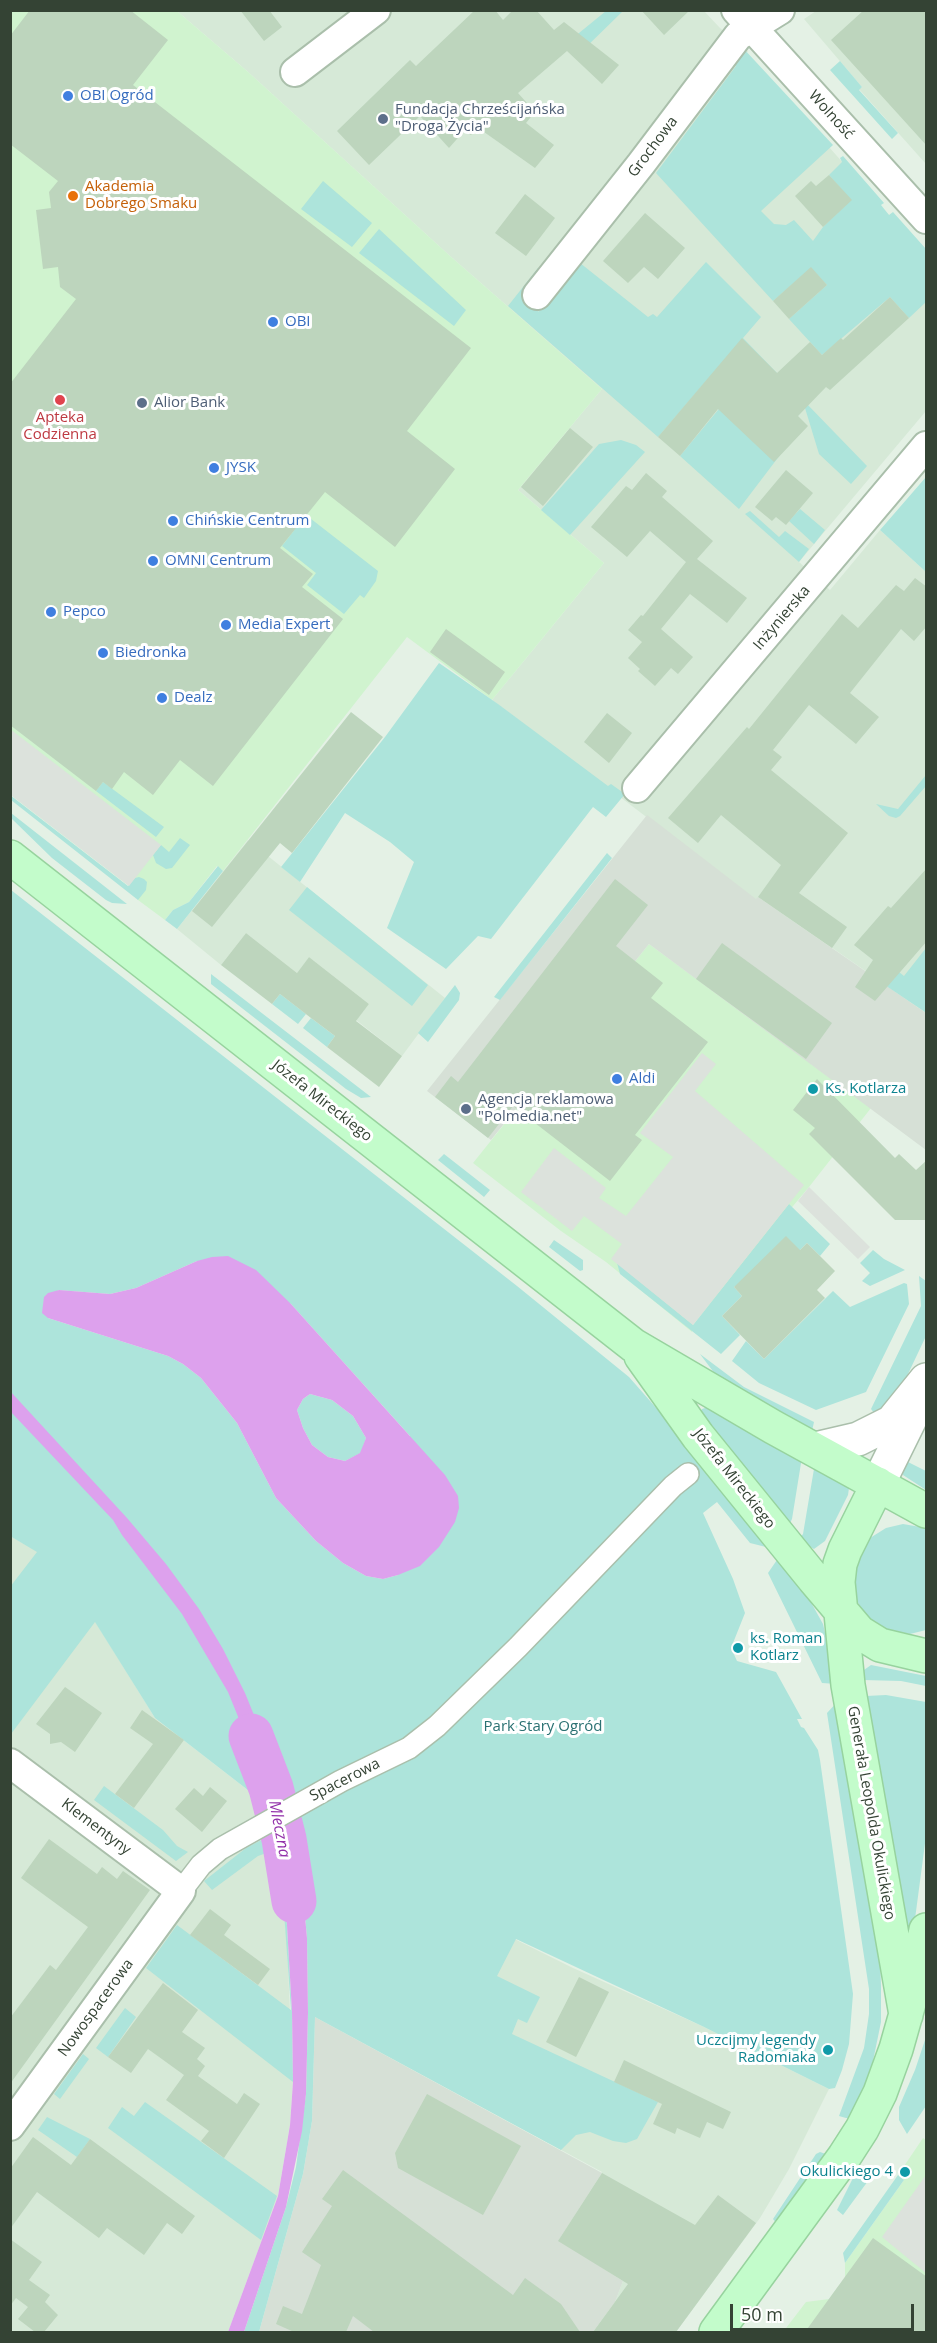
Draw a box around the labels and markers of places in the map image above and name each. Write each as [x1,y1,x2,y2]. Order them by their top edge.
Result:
place label: OBI Ogród [80,87,154,105]
marker: OBI Ogród [61,89,75,103]
place label: Fundacja Chrześcijańska "Droga Życia" [395,101,565,136]
marker: Fundacja Chrześcijańska "Droga Życia" [376,112,390,126]
place label: Akademia Dobrego Smaku [85,178,197,213]
marker: Akademia Dobrego Smaku [66,189,80,203]
place label: OBI [285,313,311,331]
marker: OBI [266,315,280,329]
marker: Apteka Codzienna [53,393,67,407]
place label: Alior Bank [154,394,225,412]
marker: Alior Bank [135,396,149,410]
place label: Apteka Codzienna [23,409,97,444]
place label: JYSK [226,459,256,477]
marker: JYSK [207,461,221,475]
place label: Chińskie Centrum [185,512,309,530]
marker: Chińskie Centrum [166,514,180,528]
place label: OMNI Centrum [165,552,271,570]
marker: OMNI Centrum [146,554,160,568]
place label: Pepco [63,603,106,621]
marker: Pepco [44,605,58,619]
place label: Media Expert [238,616,330,634]
marker: Media Expert [219,618,233,632]
place label: Biedronka [115,644,187,662]
marker: Biedronka [96,646,110,660]
place label: Dealz [174,689,212,707]
marker: Dealz [155,691,169,705]
place label: Aldi [629,1070,655,1088]
marker: Aldi [610,1072,624,1086]
place label: Ks. Kotlarza [825,1080,906,1098]
marker: Ks. Kotlarza [806,1082,820,1096]
place label: Agencja reklamowa "Polmedia.net" [478,1091,614,1126]
marker: Agencja reklamowa "Polmedia.net" [459,1102,473,1116]
place label: ks. Roman Kotlarz [750,1630,823,1665]
marker: ks. Roman Kotlarz [731,1641,745,1655]
place label: Uczcijmy legendy Radomiaka [696,2032,816,2067]
marker: Uczcijmy legendy Radomiaka [821,2043,835,2057]
place label: Okulickiego 4 [800,2163,893,2181]
marker: Okulickiego 4 [898,2165,912,2179]

